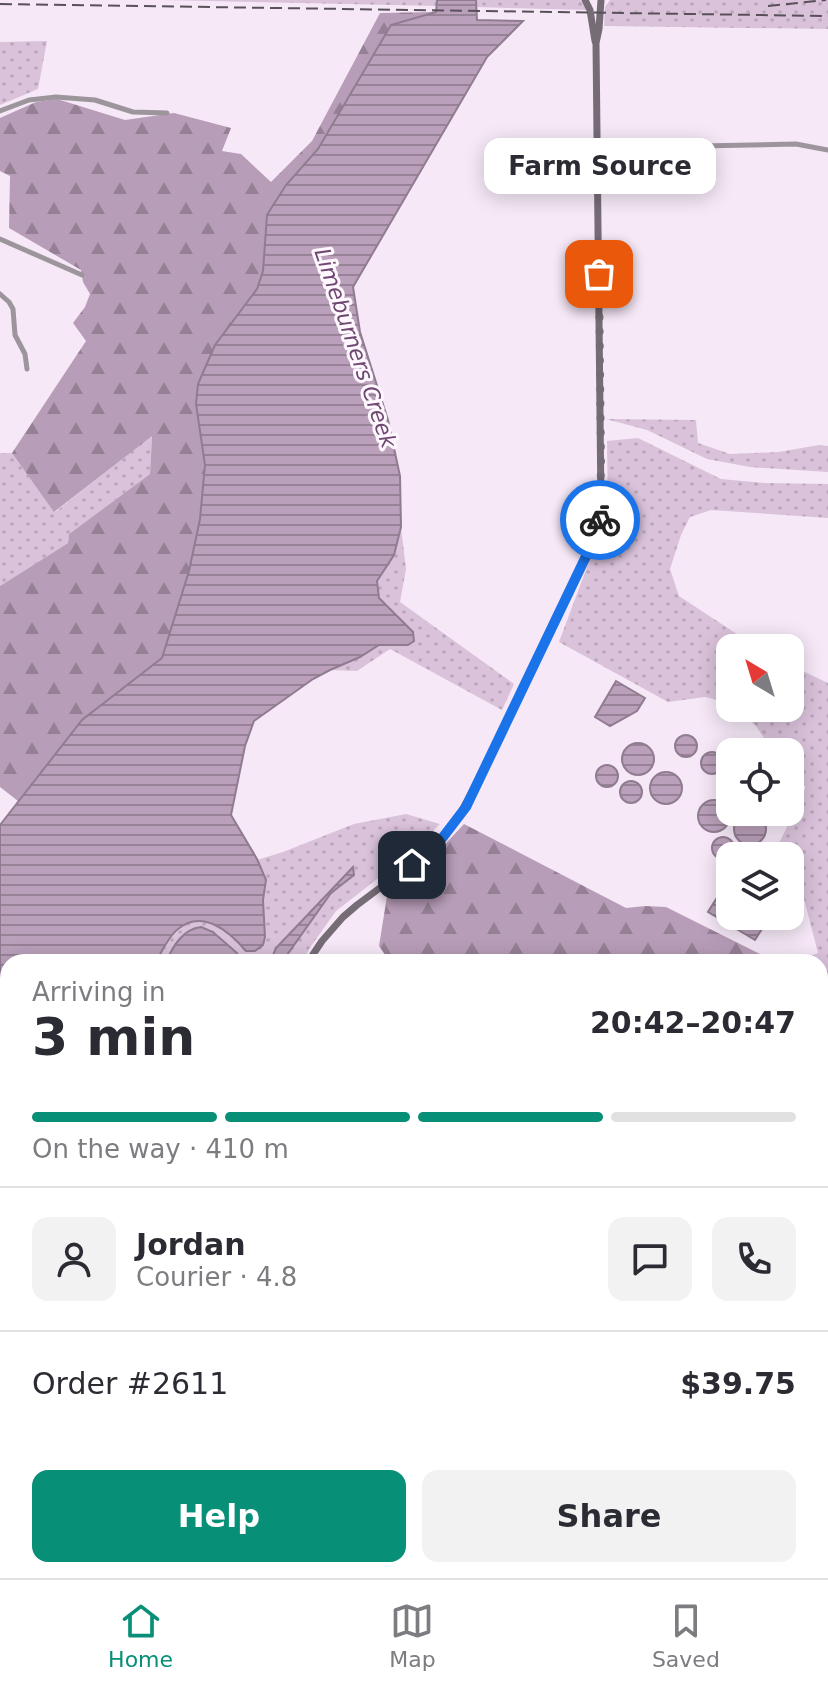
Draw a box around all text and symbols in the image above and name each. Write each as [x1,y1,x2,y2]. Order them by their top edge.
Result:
callout: Farm Source [483,138,715,194]
text: Farm Source [508,151,692,181]
pin [565,240,633,308]
water label: Limeburners Creek [310,245,402,452]
icon: bag [577,252,621,296]
courier [560,480,640,560]
icon: bike [578,498,622,542]
north arrow [716,634,804,722]
map controls [716,634,804,930]
button: locate [716,738,804,826]
pin [378,831,446,899]
button: layers [716,842,804,930]
icon: home [390,843,434,887]
text: Arriving in [32,977,166,1007]
text: 20:42–20:47 [590,1005,796,1040]
text: 3 min [32,1007,195,1067]
text: On the way · 410 m [32,1134,289,1164]
button: person [32,1217,116,1301]
button: chat [608,1217,692,1301]
button: phone [712,1217,796,1301]
text: Jordan [136,1227,246,1262]
text: Courier · 4.8 [136,1262,297,1292]
text: Order #2611 [32,1366,228,1401]
text: $39.75 [680,1366,796,1401]
button: Help [32,1470,406,1562]
button: Share [422,1470,796,1562]
tab: Home [108,1599,173,1672]
tab: Map [389,1599,436,1672]
tab: Saved [652,1599,720,1672]

